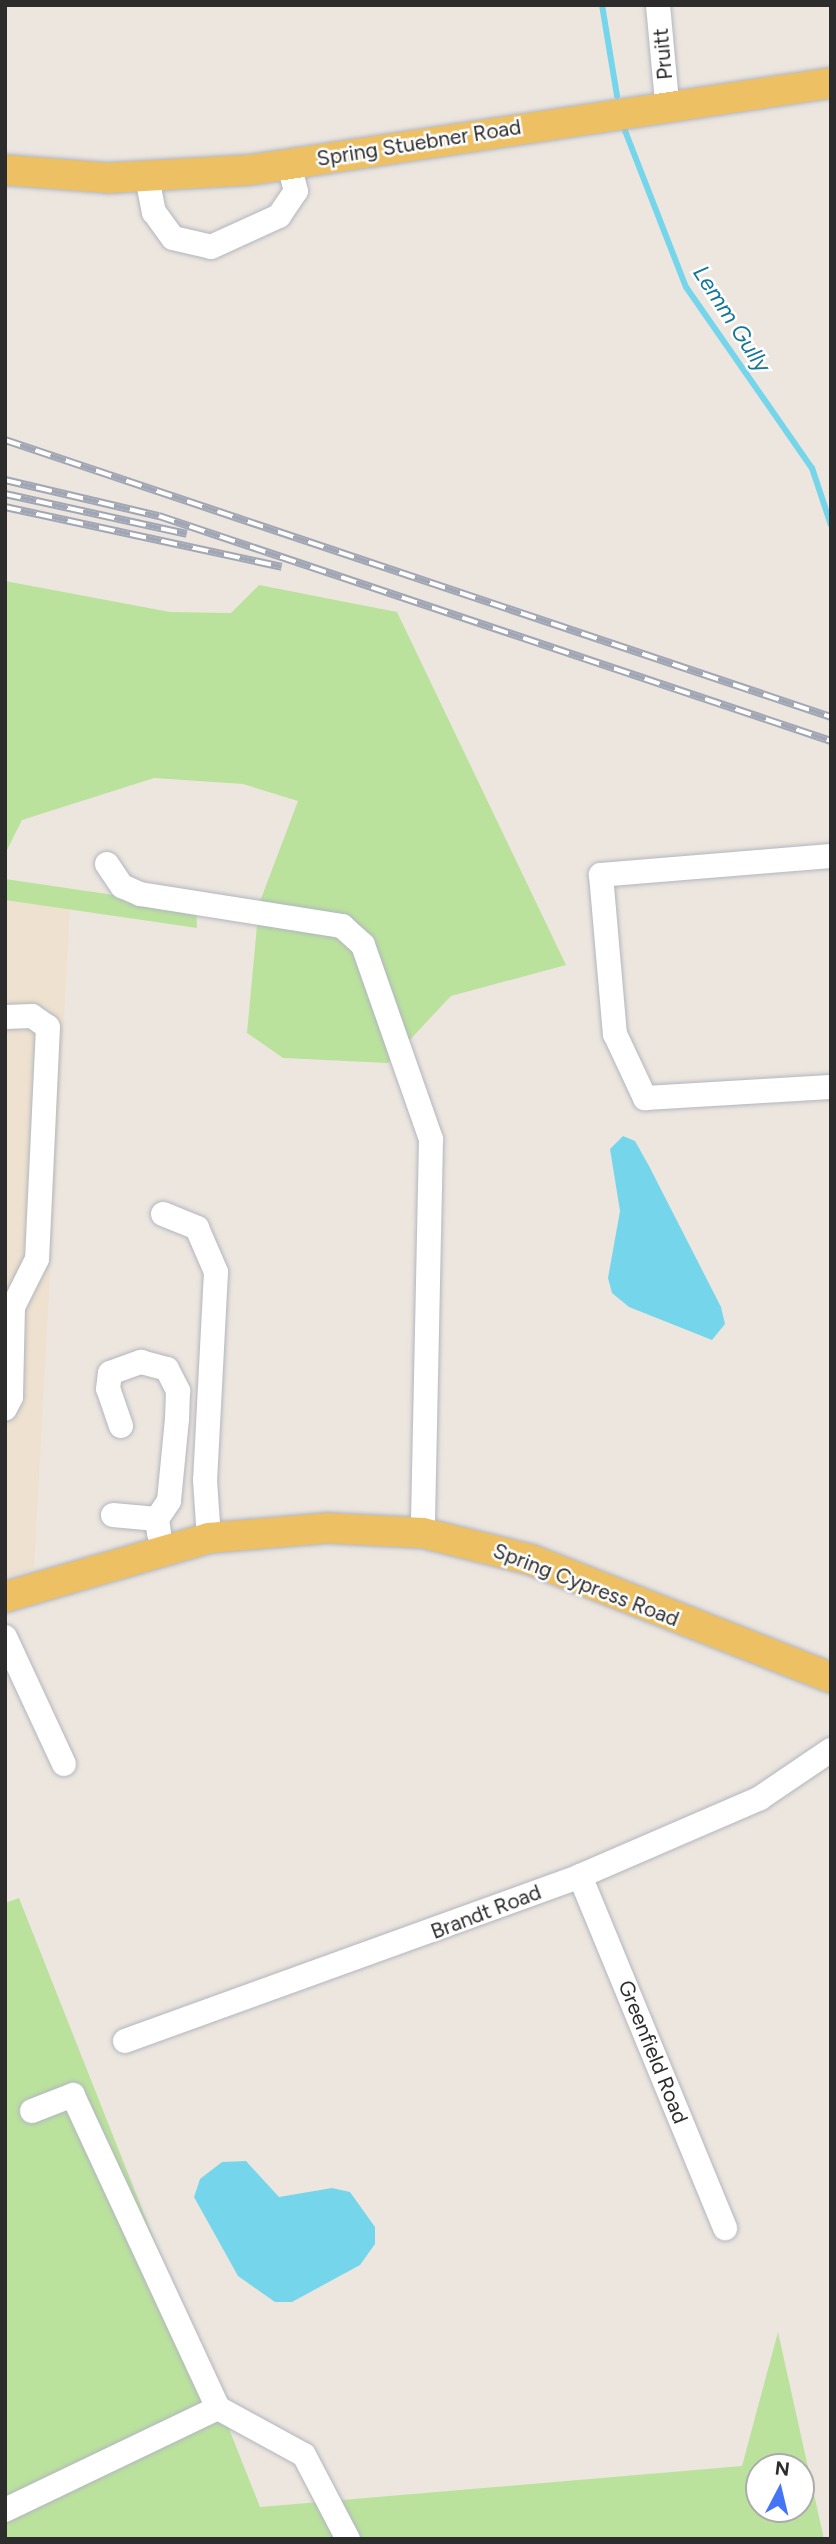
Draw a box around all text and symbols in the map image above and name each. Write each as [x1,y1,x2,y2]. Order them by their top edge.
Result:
street label: Pruitt [648,27,678,81]
street label: Spring Stuebner Road [315,114,523,172]
water label: Lemm Gully [687,260,777,378]
street label: Spring Cypress Road [490,1538,682,1632]
street label: Brandt Road [427,1879,545,1945]
street label: Greenfield Road [613,1977,693,2127]
north arrow [745,2453,815,2523]
text: N [774,2456,791,2481]

